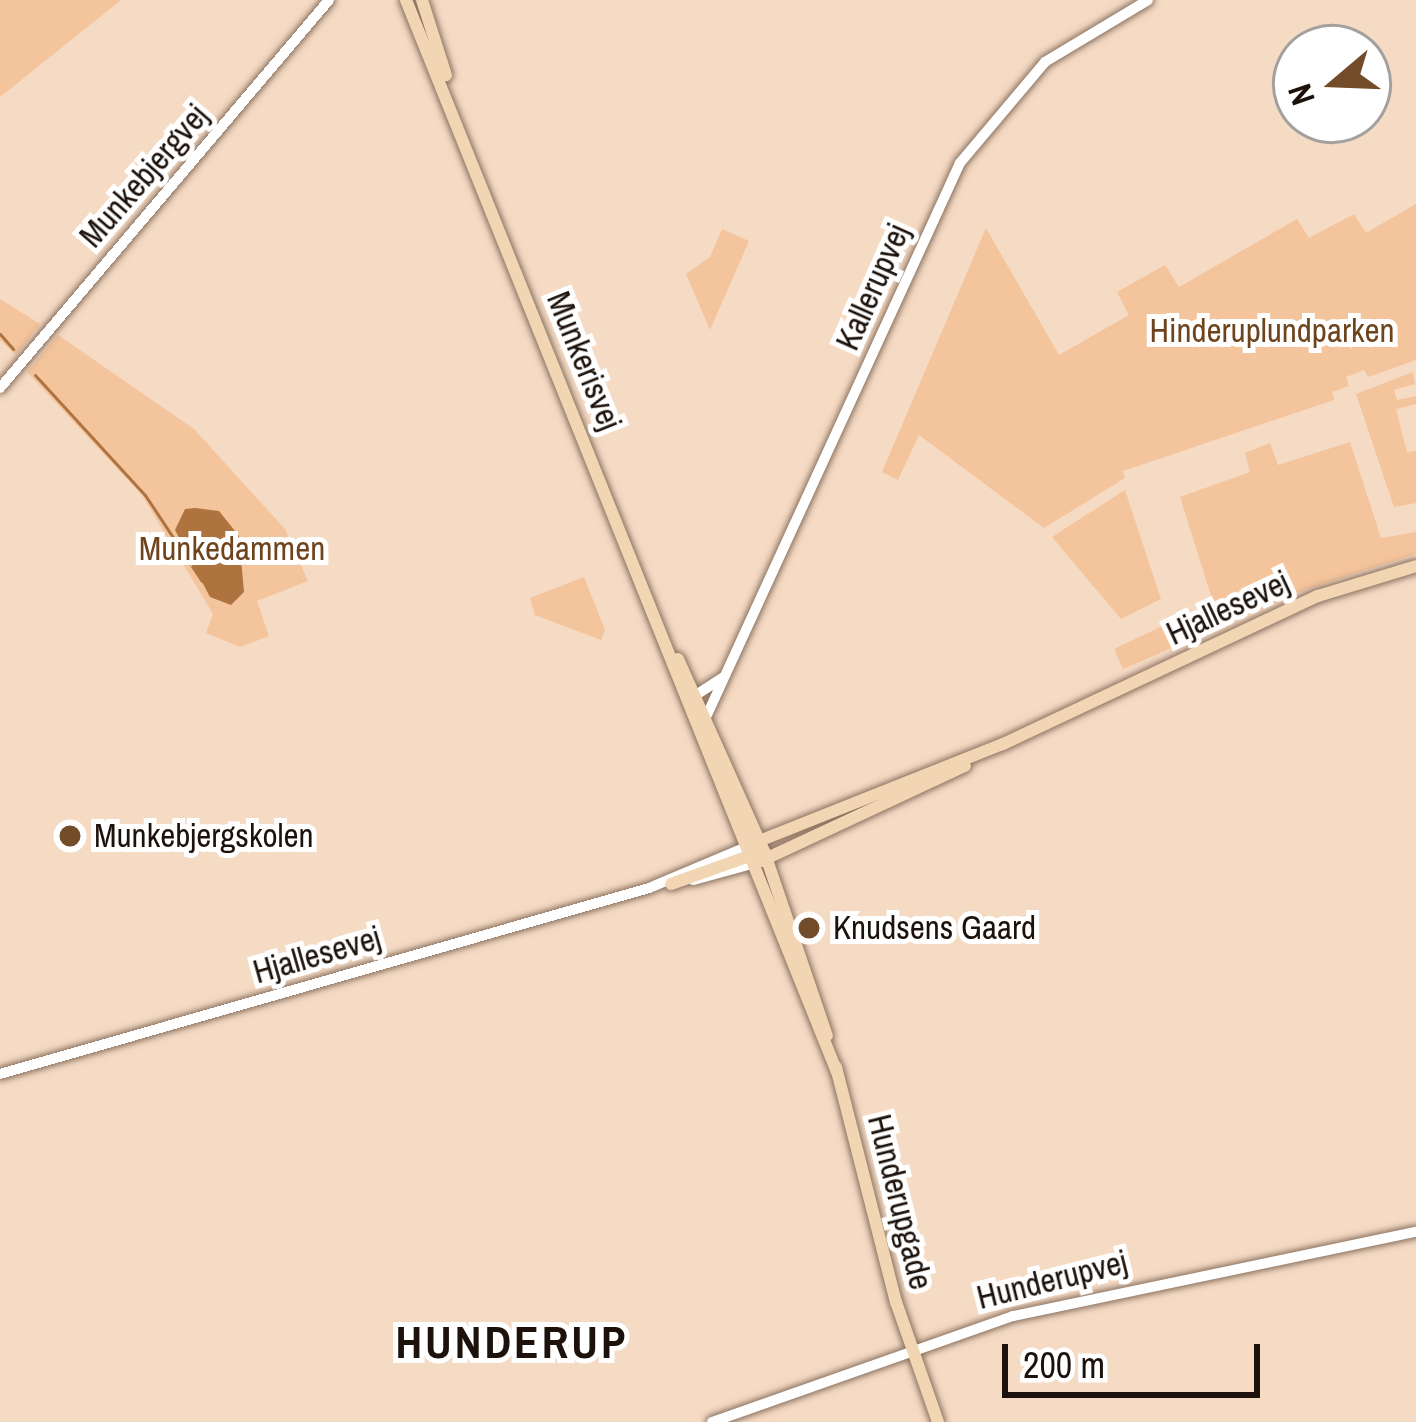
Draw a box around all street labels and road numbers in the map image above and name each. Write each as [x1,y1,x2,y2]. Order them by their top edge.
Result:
street label: Munkebjergvej [71,97,217,255]
street label: Kallerupvej [828,218,918,356]
street label: Munkerisvej [538,286,630,436]
street label: Hjallesevej [1160,562,1296,654]
street label: Hjallesevej [249,918,385,992]
street label: Hunderupgade [859,1110,941,1294]
street label: Hunderupvej [973,1242,1131,1318]

